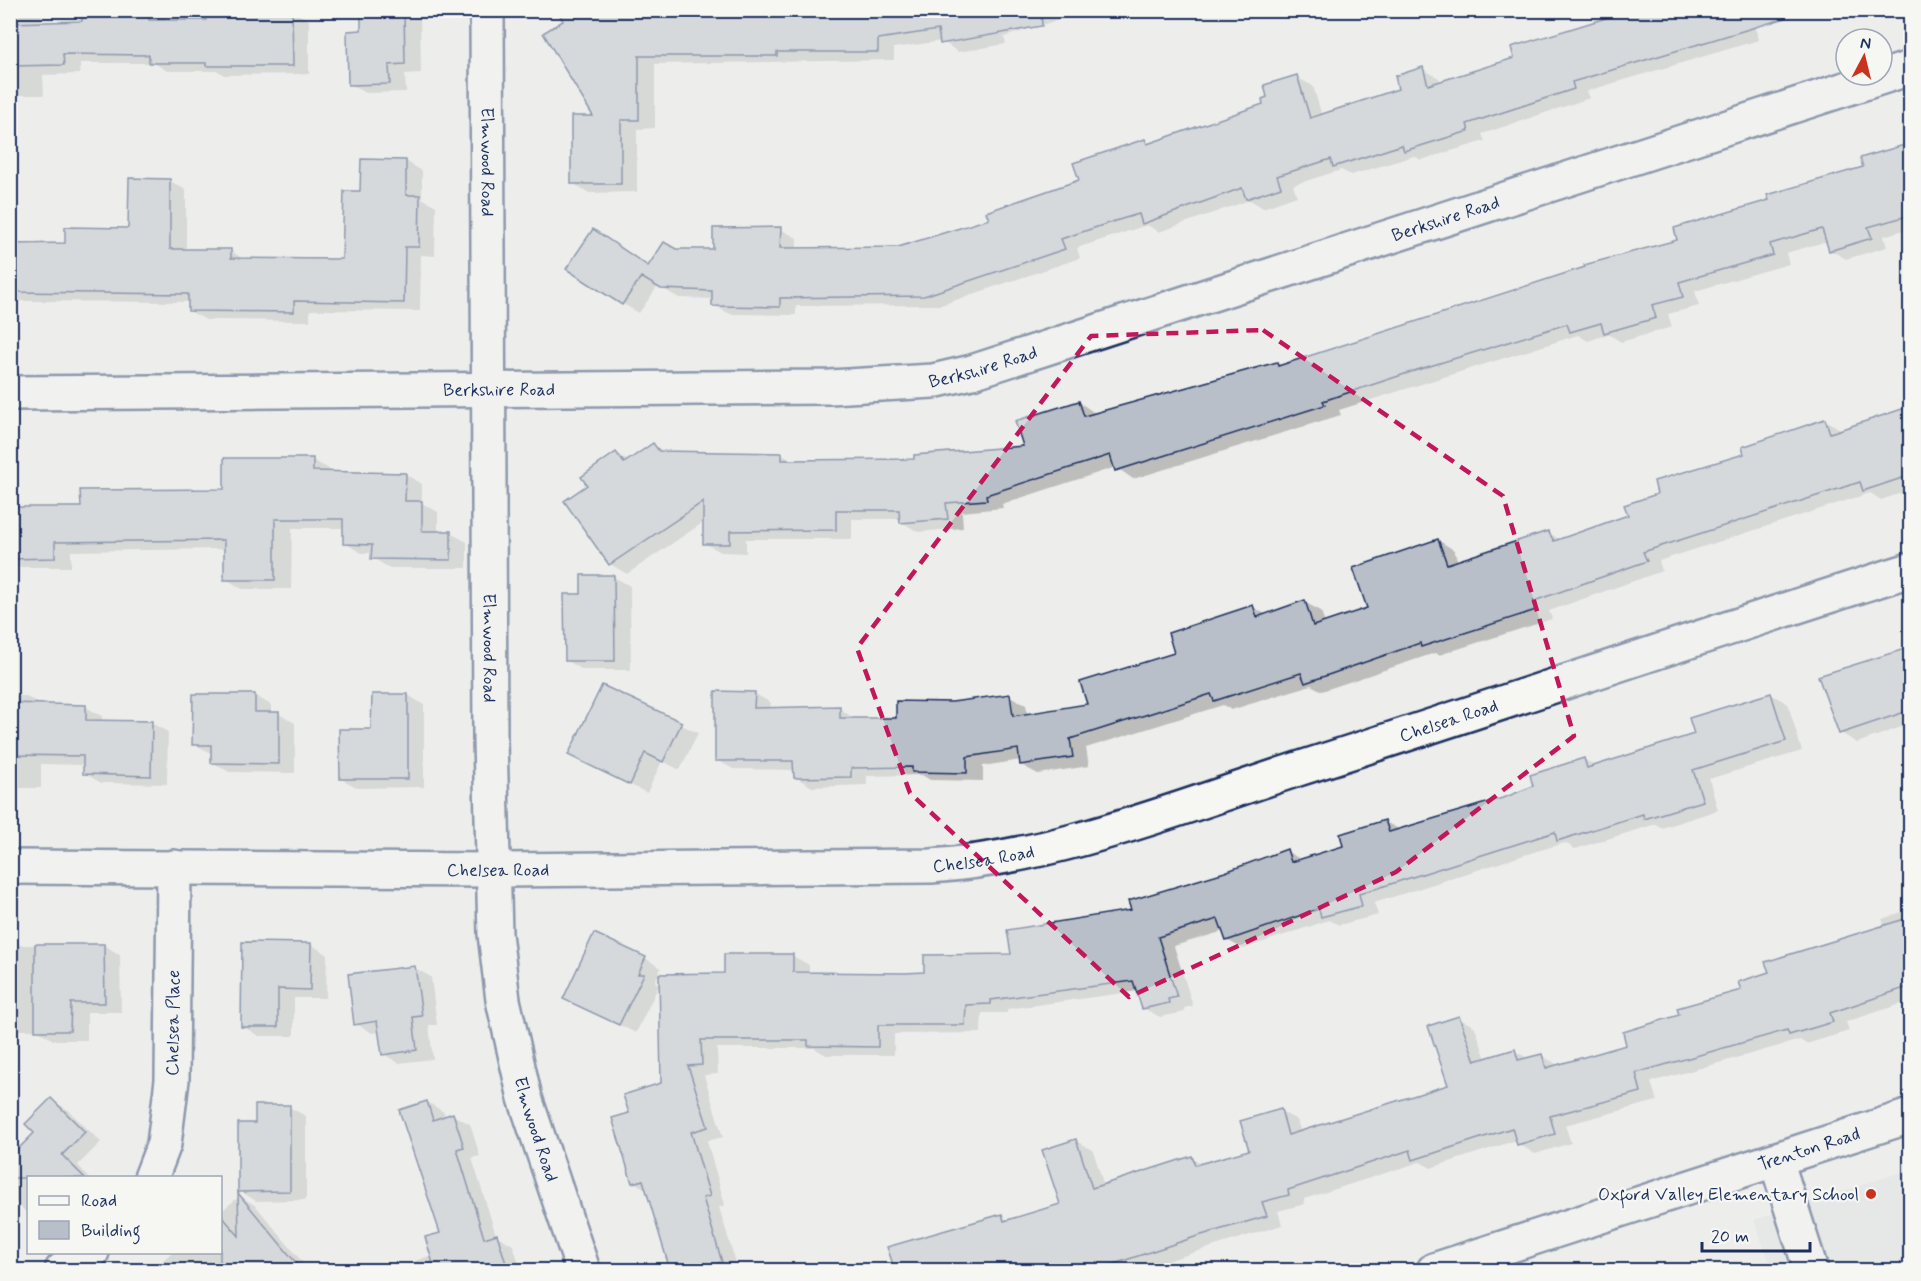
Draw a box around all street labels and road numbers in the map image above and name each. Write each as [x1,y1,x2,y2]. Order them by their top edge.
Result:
street label: Elmwood Road [474,107,499,217]
street label: Berkshire Road [1389,191,1503,248]
street label: Berkshire Road [926,341,1041,395]
street label: Berkshire Road [443,378,555,403]
street label: Elmwood Road [476,593,501,703]
street label: Chelsea Road [1397,694,1501,749]
street label: Chelsea Road [932,840,1037,879]
street label: Chelsea Road [447,858,549,883]
street label: Chelsea Place [161,970,186,1076]
street label: Elmwood Road [508,1074,563,1185]
street label: Trenton Road [1755,1122,1863,1177]

